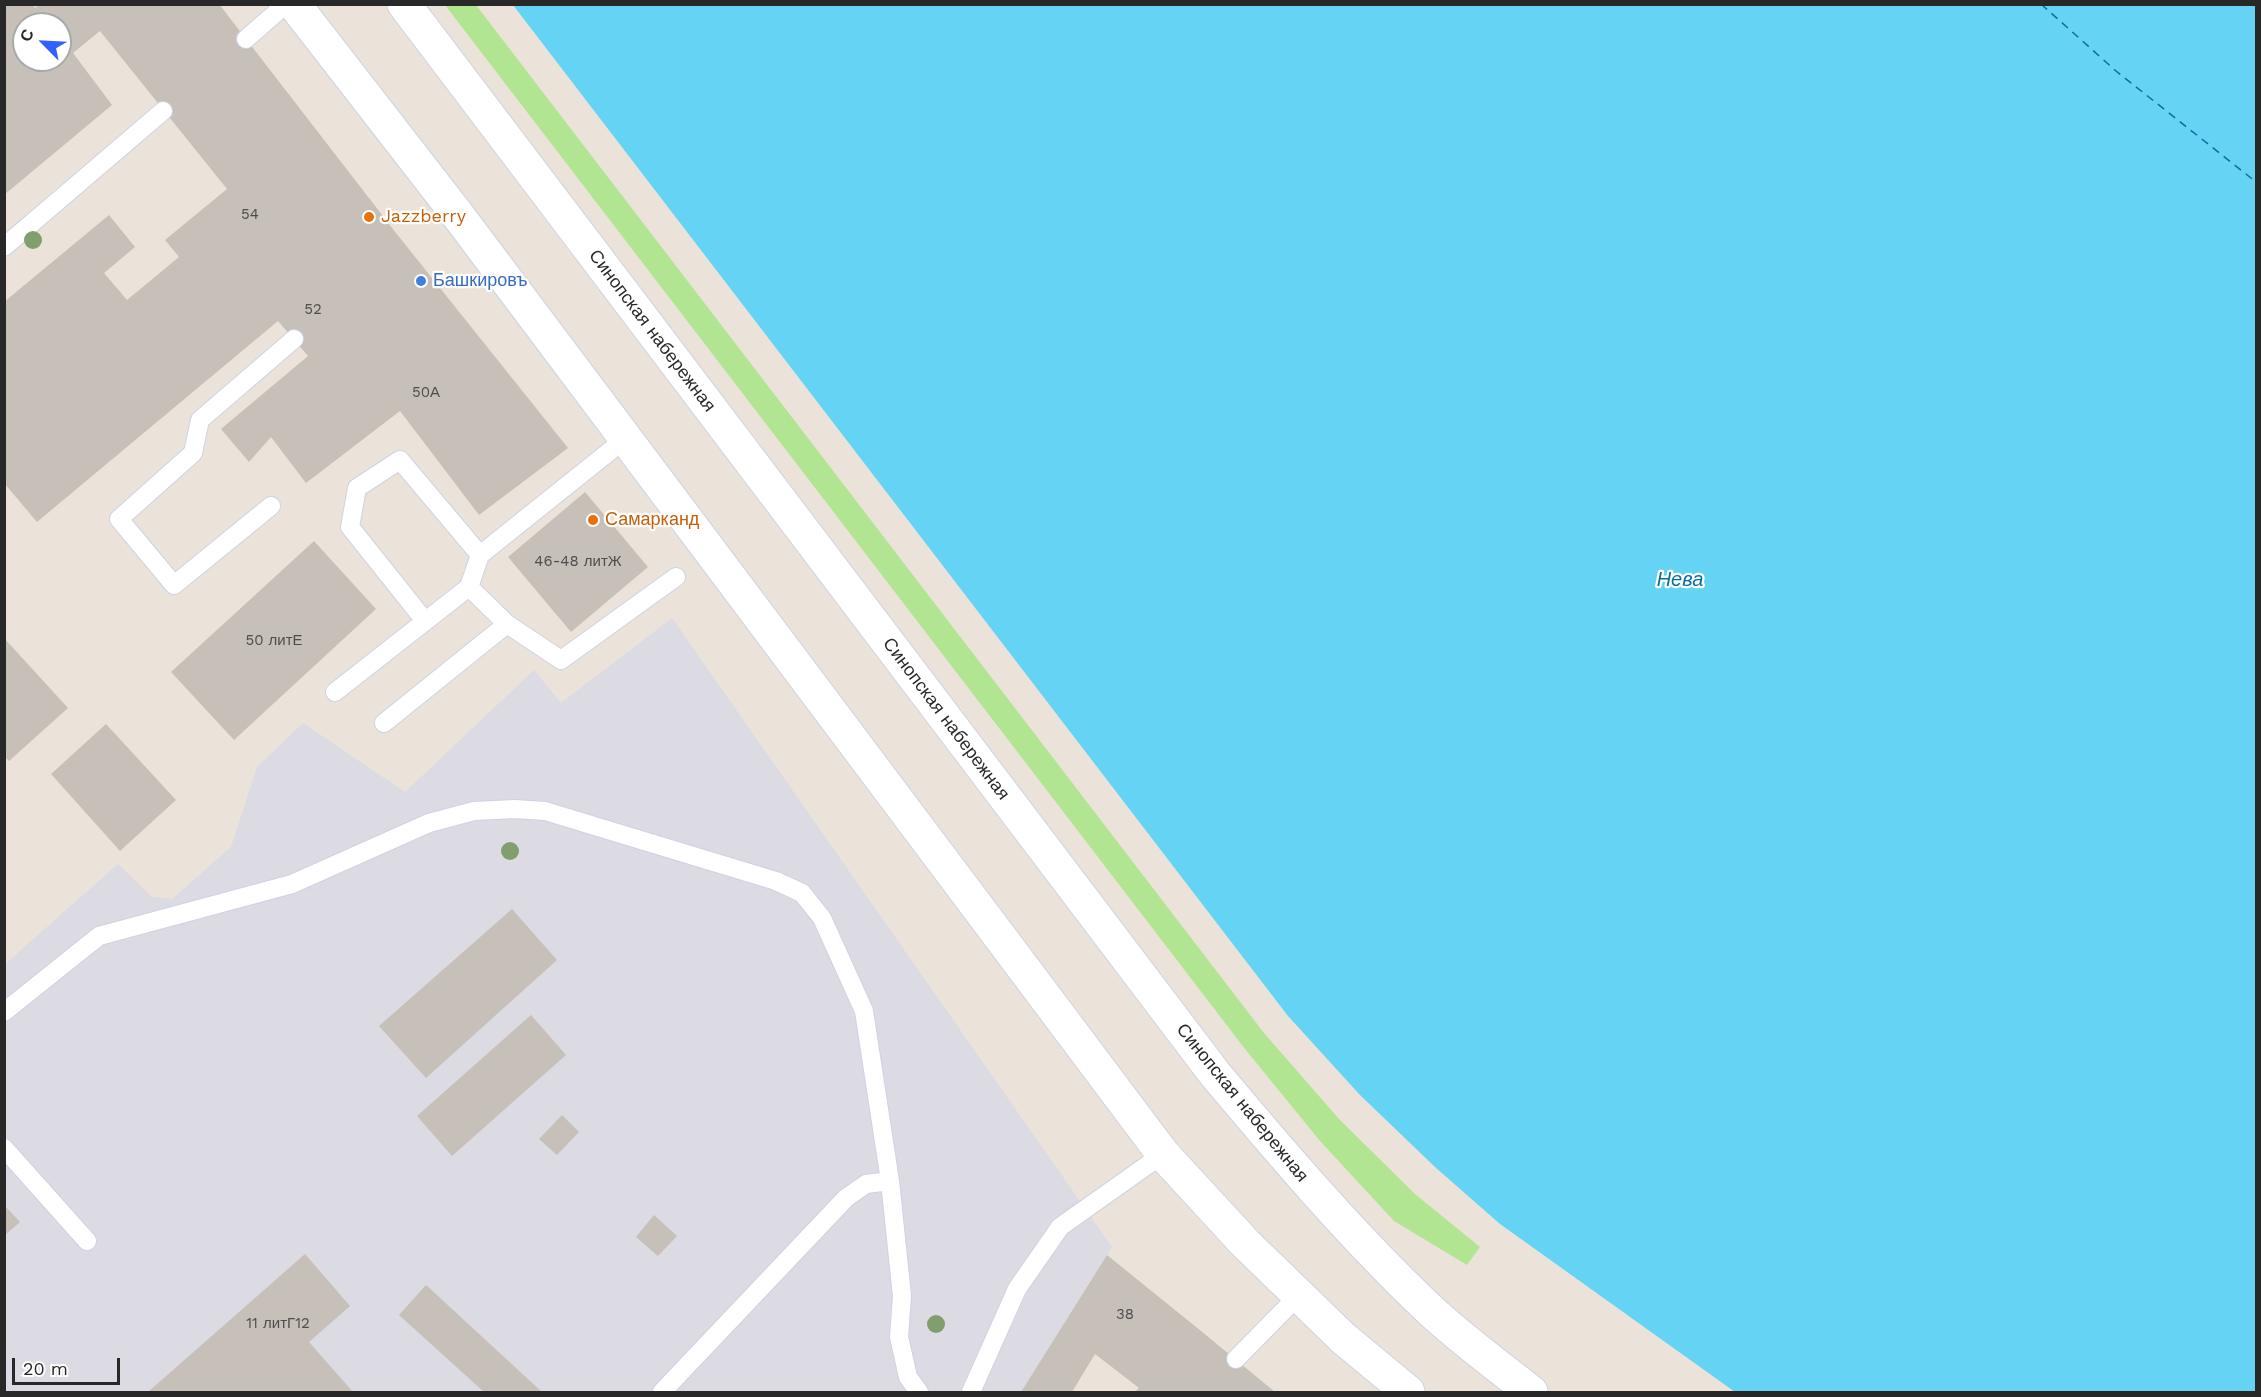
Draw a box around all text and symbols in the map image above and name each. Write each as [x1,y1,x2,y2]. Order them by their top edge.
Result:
north arrow [12,12,72,72]
text: С [16,26,38,44]
house number: 54 [241,206,259,224]
place label: Jazzberry [381,206,466,228]
marker: Jazzberry [362,210,376,224]
street label: Синопская набережная [584,246,720,416]
place label: Башкировъ [433,270,527,292]
marker: Башкировъ [414,274,428,288]
house number: 52 [304,301,322,319]
house number: 50А [412,384,440,402]
place label: Самарканд [605,509,699,531]
marker: Самарканд [586,513,600,527]
house number: 46-48 литЖ [534,553,622,571]
water label: Нева [1657,568,1703,592]
house number: 50 литЕ [245,632,303,650]
street label: Синопская набережная [878,634,1014,804]
street label: Синопская набережная [1171,1019,1313,1187]
house number: 38 [1116,1306,1134,1324]
house number: 11 литГ12 [246,1315,310,1333]
scale bar [15,1346,123,1384]
text: 20 m [23,1358,68,1379]

